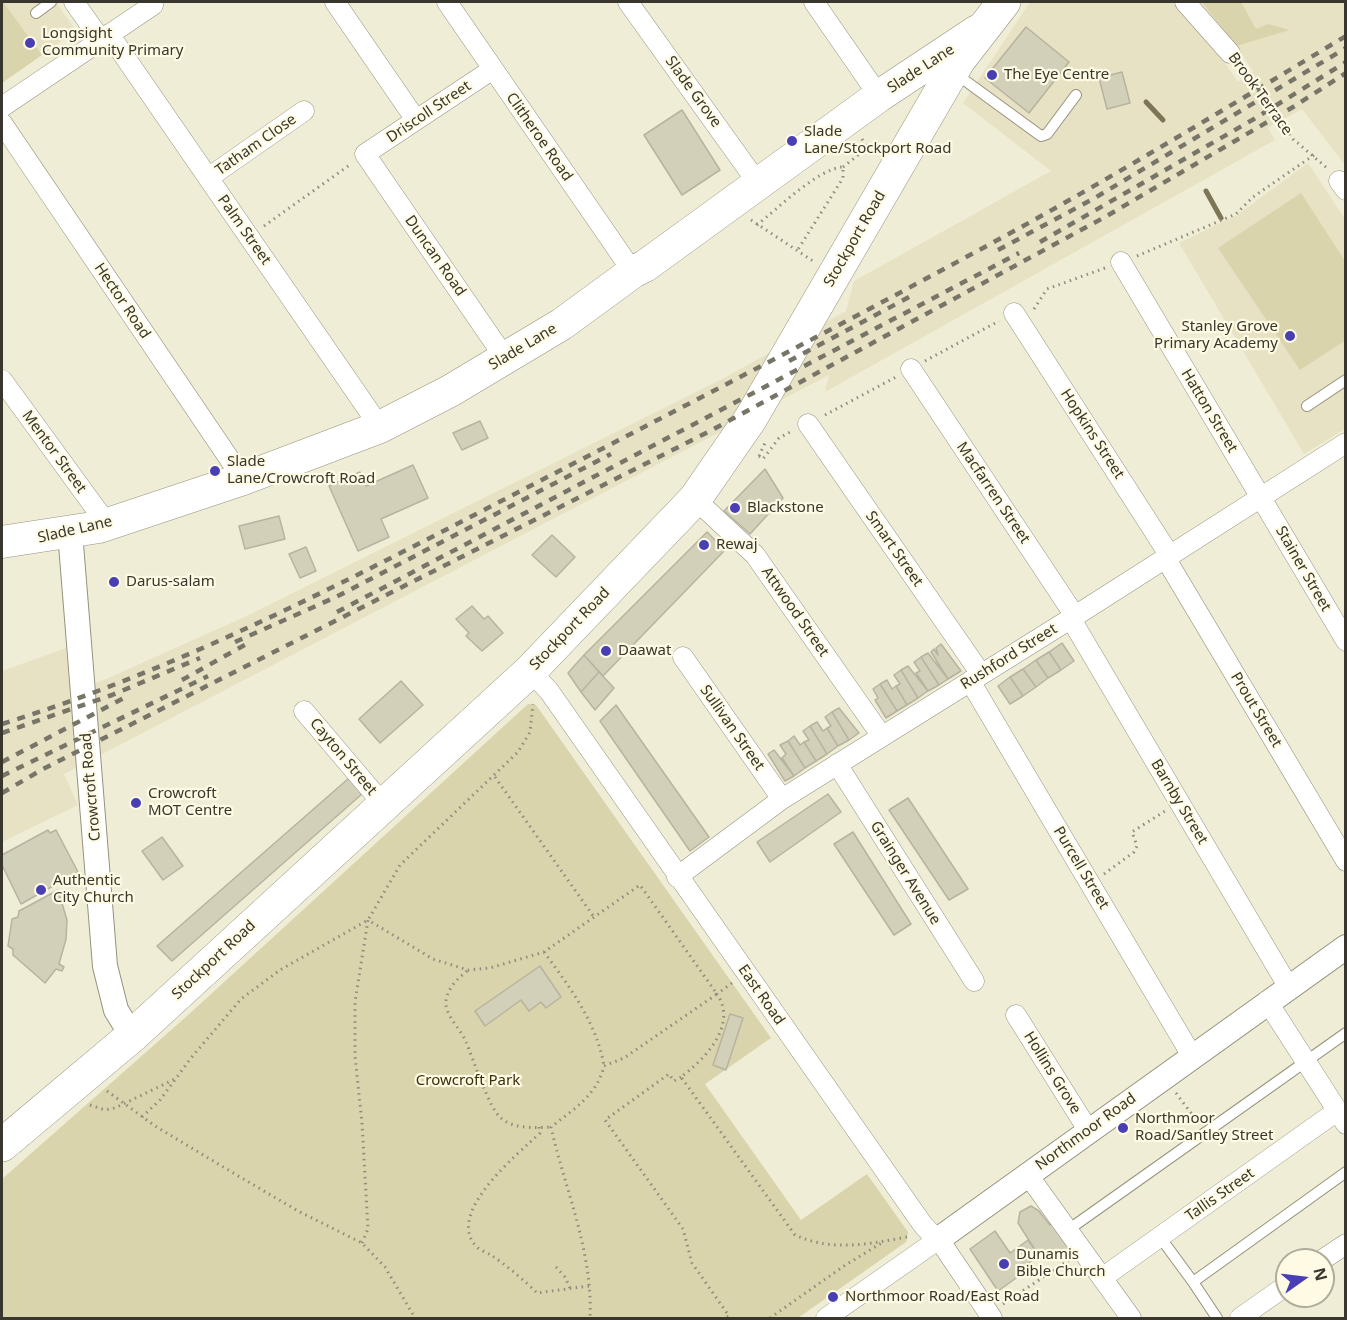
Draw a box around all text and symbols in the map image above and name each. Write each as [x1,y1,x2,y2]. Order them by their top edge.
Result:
place label: Longsight Community Primary [42,25,183,60]
marker: Longsight Community Primary [23,36,37,50]
street label: Slade Lane [884,41,958,97]
street label: Brook Terrace [1224,49,1296,139]
street label: Slade Grove [661,53,725,131]
place label: The Eye Centre [1004,66,1109,84]
marker: The Eye Centre [985,68,999,82]
street label: Driscoll Street [383,77,475,147]
street label: Clitheroe Road [502,89,576,185]
street label: Tatham Close [212,110,300,180]
place label: Slade Lane/Stockport Road [804,123,951,158]
marker: Slade Lane/Stockport Road [785,134,799,148]
street label: Stockport Road [820,188,890,290]
street label: Palm Street [213,192,275,268]
street label: Duncan Road [401,212,469,300]
street label: Hector Road [90,260,154,342]
place label: Stanley Grove Primary Academy [1154,318,1278,353]
street label: Slade Lane [486,320,560,374]
marker: Stanley Grove Primary Academy [1283,329,1297,343]
street label: Hatton Street [1177,366,1241,456]
street label: Hopkins Street [1056,386,1128,482]
street label: Mentor Street [18,407,90,497]
street label: Macfarren Street [952,439,1034,547]
place label: Slade Lane/Crowcroft Road [227,453,375,488]
marker: Slade Lane/Crowcroft Road [208,464,222,478]
place label: Blackstone [747,499,824,517]
marker: Blackstone [728,501,742,515]
street label: Smart Street [861,508,927,590]
street label: Slade Lane [36,513,114,547]
street label: Stainer Street [1271,523,1335,615]
place label: Rewaj [716,536,758,554]
marker: Rewaj [697,538,711,552]
street label: Attwood Street [757,564,833,660]
place label: Darus-salam [126,573,215,591]
marker: Darus-salam [107,575,121,589]
street label: Stockport Road [526,584,614,674]
street label: Rushford Street [958,620,1060,694]
place label: Daawat [618,642,671,660]
marker: Daawat [599,644,613,658]
street label: Prout Street [1227,669,1285,751]
street label: Sullivan Street [696,682,768,774]
street label: Cayton Street [306,715,380,799]
street label: Crowcroft Road [77,732,105,842]
street label: Barnby Street [1147,756,1211,848]
place label: Crowcroft MOT Centre [148,785,232,820]
marker: Crowcroft MOT Centre [129,796,143,810]
street label: Grainger Avenue [866,818,944,928]
street label: Purcell Street [1049,823,1113,913]
place label: Authentic City Church [53,872,134,907]
marker: Authentic City Church [34,883,48,897]
street label: Stockport Road [168,917,260,1003]
street label: East Road [734,961,788,1029]
street label: Hollins Grove [1020,1028,1084,1118]
park label: Crowcroft Park [416,1072,520,1090]
street label: Northmoor Road [1032,1090,1140,1174]
place label: Northmoor Road/Santley Street [1135,1110,1273,1145]
marker: Northmoor Road/Santley Street [1116,1121,1130,1135]
street label: Tallis Street [1182,1165,1258,1225]
place label: Dunamis Bible Church [1016,1246,1105,1281]
north arrow [1275,1248,1335,1308]
marker: Dunamis Bible Church [997,1257,1011,1271]
text: N [1308,1265,1333,1283]
place label: Northmoor Road/East Road [845,1288,1040,1306]
marker: Northmoor Road/East Road [826,1290,840,1304]

